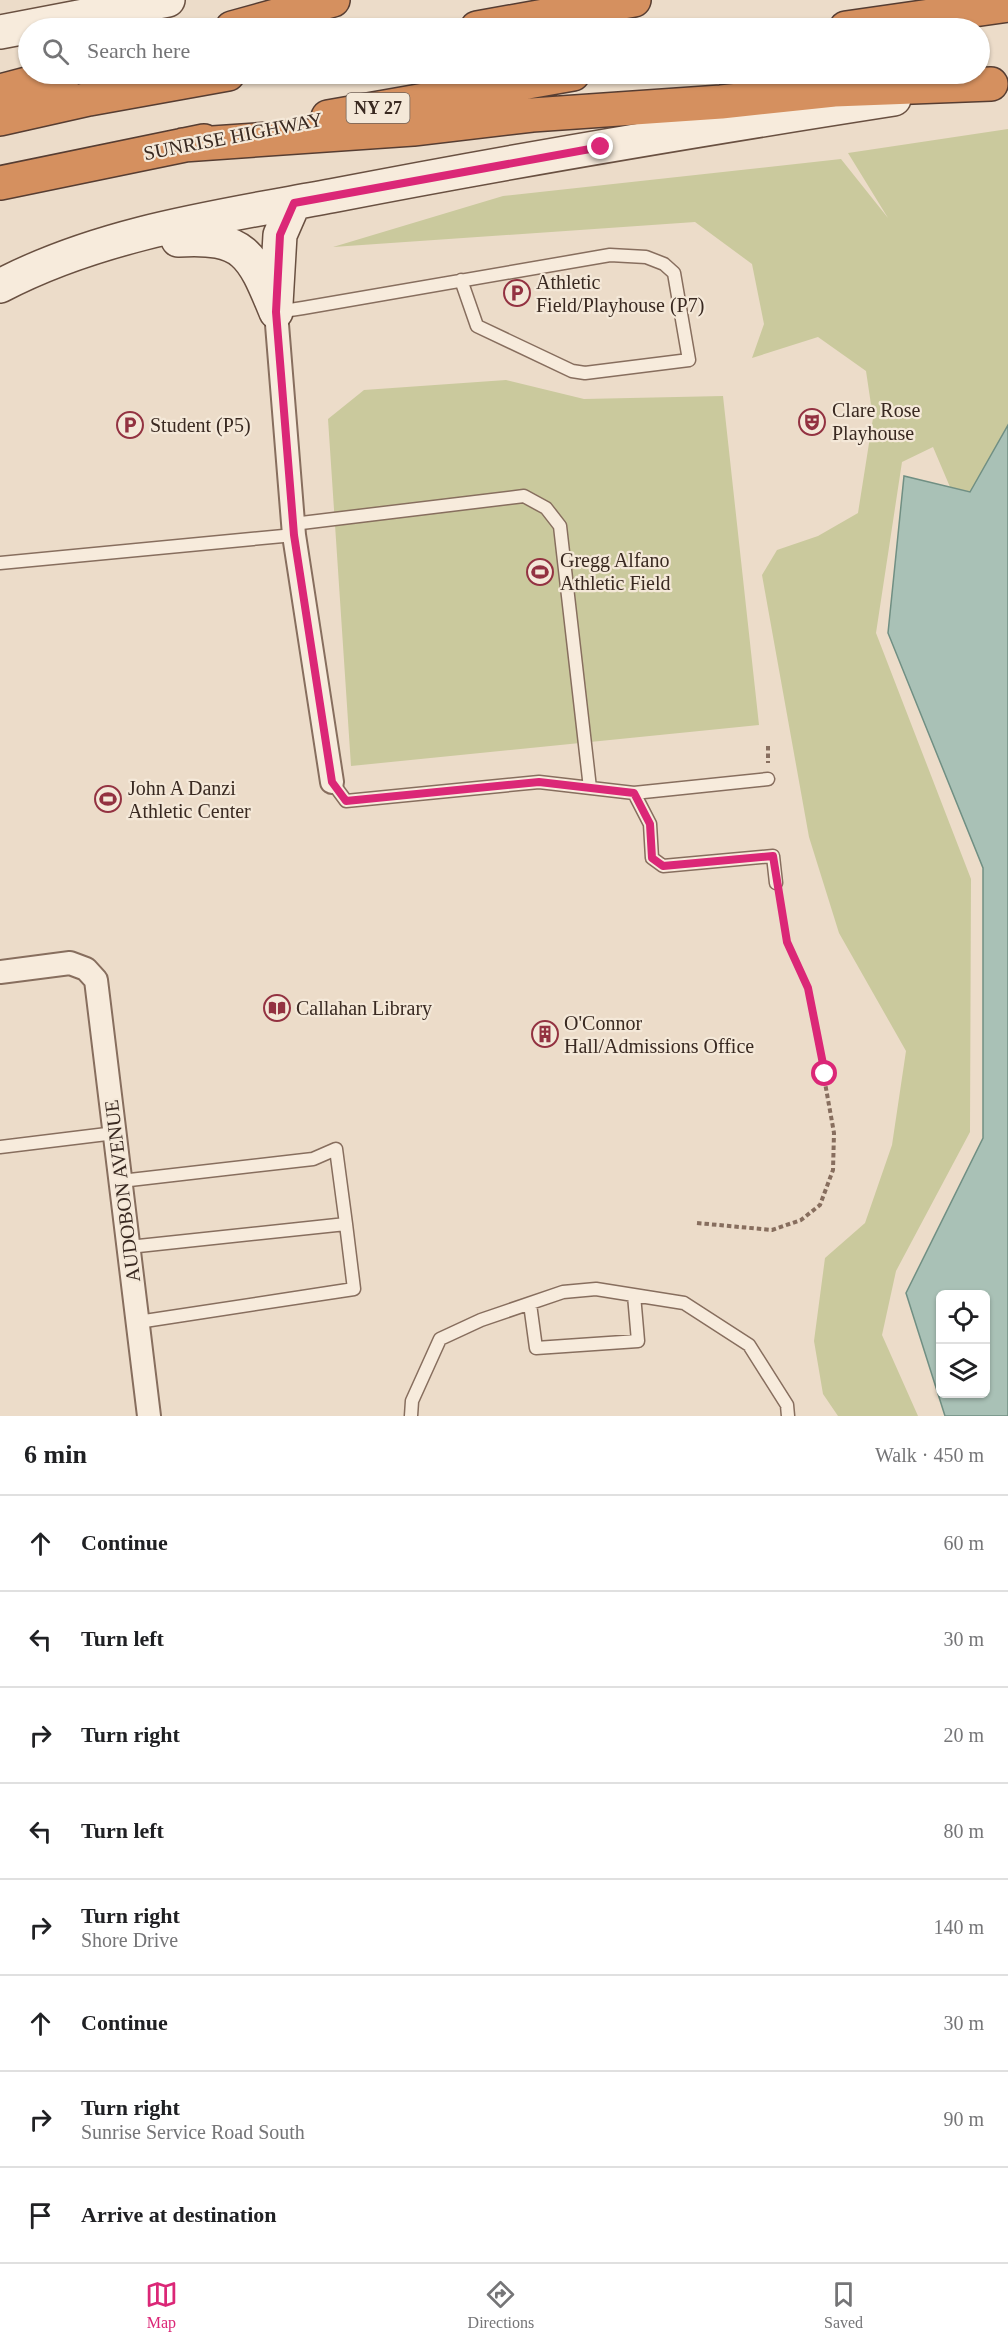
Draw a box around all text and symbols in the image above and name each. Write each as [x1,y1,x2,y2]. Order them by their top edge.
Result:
search box [18,18,990,84]
icon: search [39,35,72,68]
text: Search here [87,38,190,63]
road number: NY 27 [346,93,410,123]
street label: SUNRISE HIGHWAY [142,108,324,164]
route end [587,133,613,159]
place label: Athletic Field/Playhouse (P7) [536,271,704,317]
parking icon: Athletic Field/Playhouse (P7) [502,278,532,308]
place label: Clare Rose Playhouse [832,399,920,445]
theatre icon: Clare Rose Playhouse [797,407,827,437]
parking icon: Student (P5) [115,410,145,440]
place label: Student (P5) [150,414,251,437]
place label: Gregg Alfano Athletic Field [560,549,671,594]
sports icon: Gregg Alfano Athletic Field [525,557,555,587]
place label: John A Danzi Athletic Center [128,777,251,822]
sports icon: John A Danzi Athletic Center [93,784,123,814]
library icon: Callahan Library [262,993,292,1023]
place label: Callahan Library [296,997,432,1020]
place label: O'Connor Hall/Admissions Office [564,1012,754,1057]
building icon: O'Connor Hall/Admissions Office [530,1019,560,1049]
route start [811,1060,837,1086]
street label: AUDOBON AVENUE [100,1099,144,1283]
map controls [936,1290,990,1398]
button: locate [936,1290,990,1344]
button: layers [936,1344,990,1398]
text: 6 min [24,1440,87,1469]
text: Walk · 450 m [875,1444,984,1466]
icon: ahead [24,1527,57,1560]
text: Continue [81,1530,168,1555]
text: 60 m [943,1532,984,1554]
icon: left [24,1623,57,1656]
text: Turn left [81,1626,164,1651]
text: 30 m [943,1628,984,1650]
icon: right [24,1719,57,1752]
text: Turn right [81,1722,180,1747]
text: 20 m [943,1724,984,1746]
icon: left [24,1815,57,1848]
text: Turn left [81,1818,164,1843]
text: 80 m [943,1820,984,1842]
text: Turn right [81,1903,180,1928]
icon: right [24,1911,57,1944]
text: 140 m [933,1916,984,1938]
text: Shore Drive [81,1929,178,1951]
icon: ahead [24,2007,57,2040]
text: Continue [81,2010,168,2035]
text: 30 m [943,2012,984,2034]
text: Turn right [81,2095,180,2120]
icon: right [24,2103,57,2136]
text: 90 m [943,2108,984,2130]
text: Sunrise Service Road South [81,2121,305,2143]
icon: arrive [24,2199,57,2232]
text: Arrive at destination [81,2202,277,2227]
tab: Map [145,2278,178,2332]
tab: Directions [468,2278,534,2332]
tab: Saved [824,2278,863,2332]

